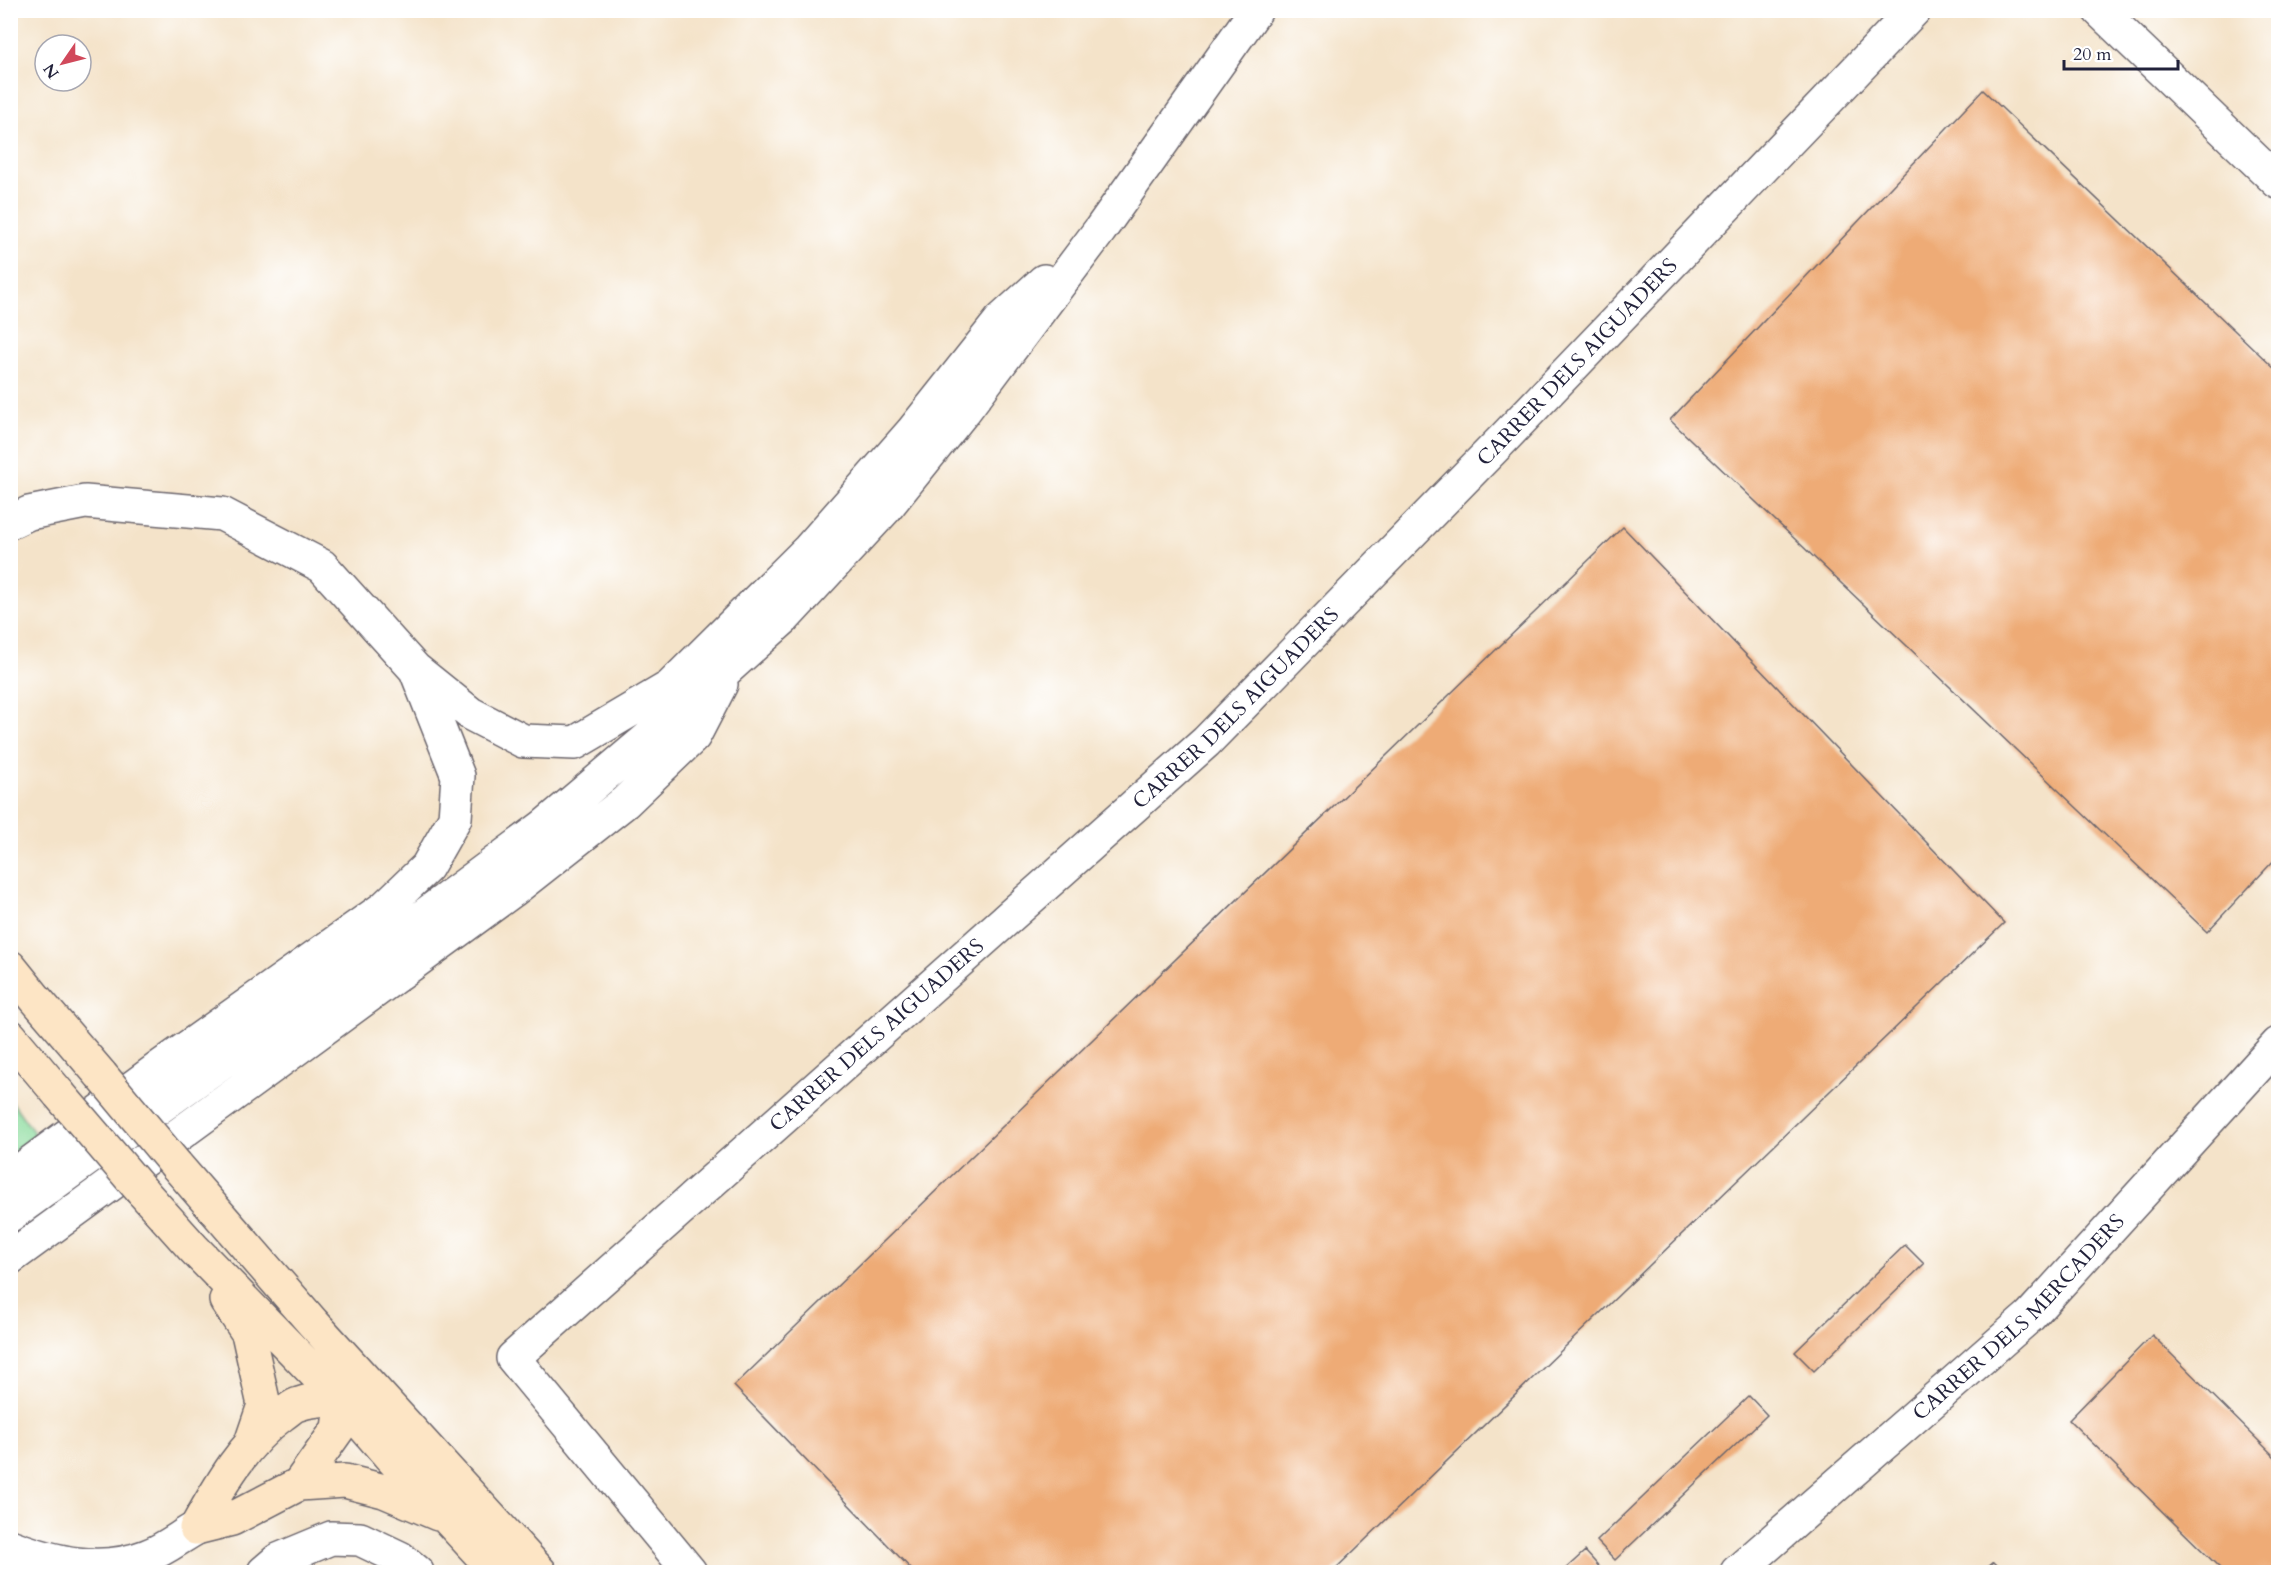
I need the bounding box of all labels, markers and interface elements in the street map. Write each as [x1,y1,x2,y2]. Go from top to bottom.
north arrow [33,33,93,93]
scale bar [2064,33,2178,71]
text: 20 m [2073,42,2112,67]
text: N [38,59,65,83]
street label: CARRER DELS AIGUADERS [1470,251,1684,472]
street label: CARRER DELS AIGUADERS [1126,600,1345,815]
street label: CARRER DELS AIGUADERS [763,932,990,1138]
street label: CARRER DELS MERCADERS [1906,1207,2131,1427]

